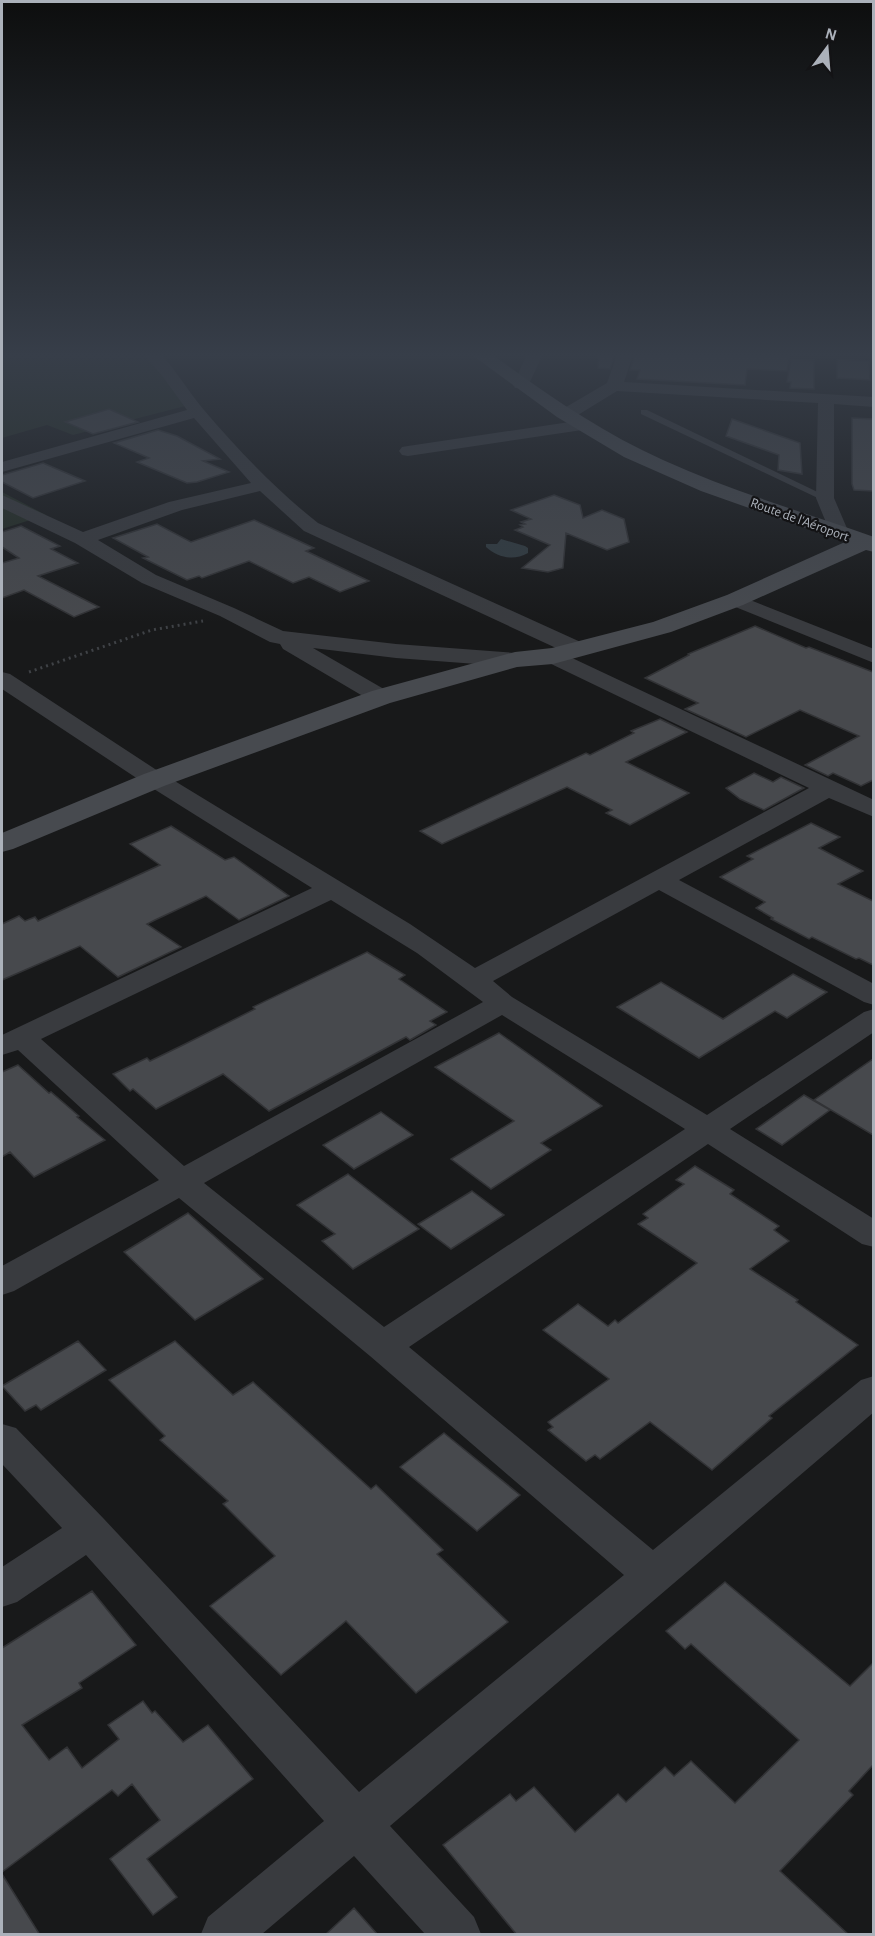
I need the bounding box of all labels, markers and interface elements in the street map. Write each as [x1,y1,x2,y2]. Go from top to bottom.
north arrow [797,18,857,78]
text: N [823,25,838,44]
street label: Route de l'Aéroport [748,496,851,544]

